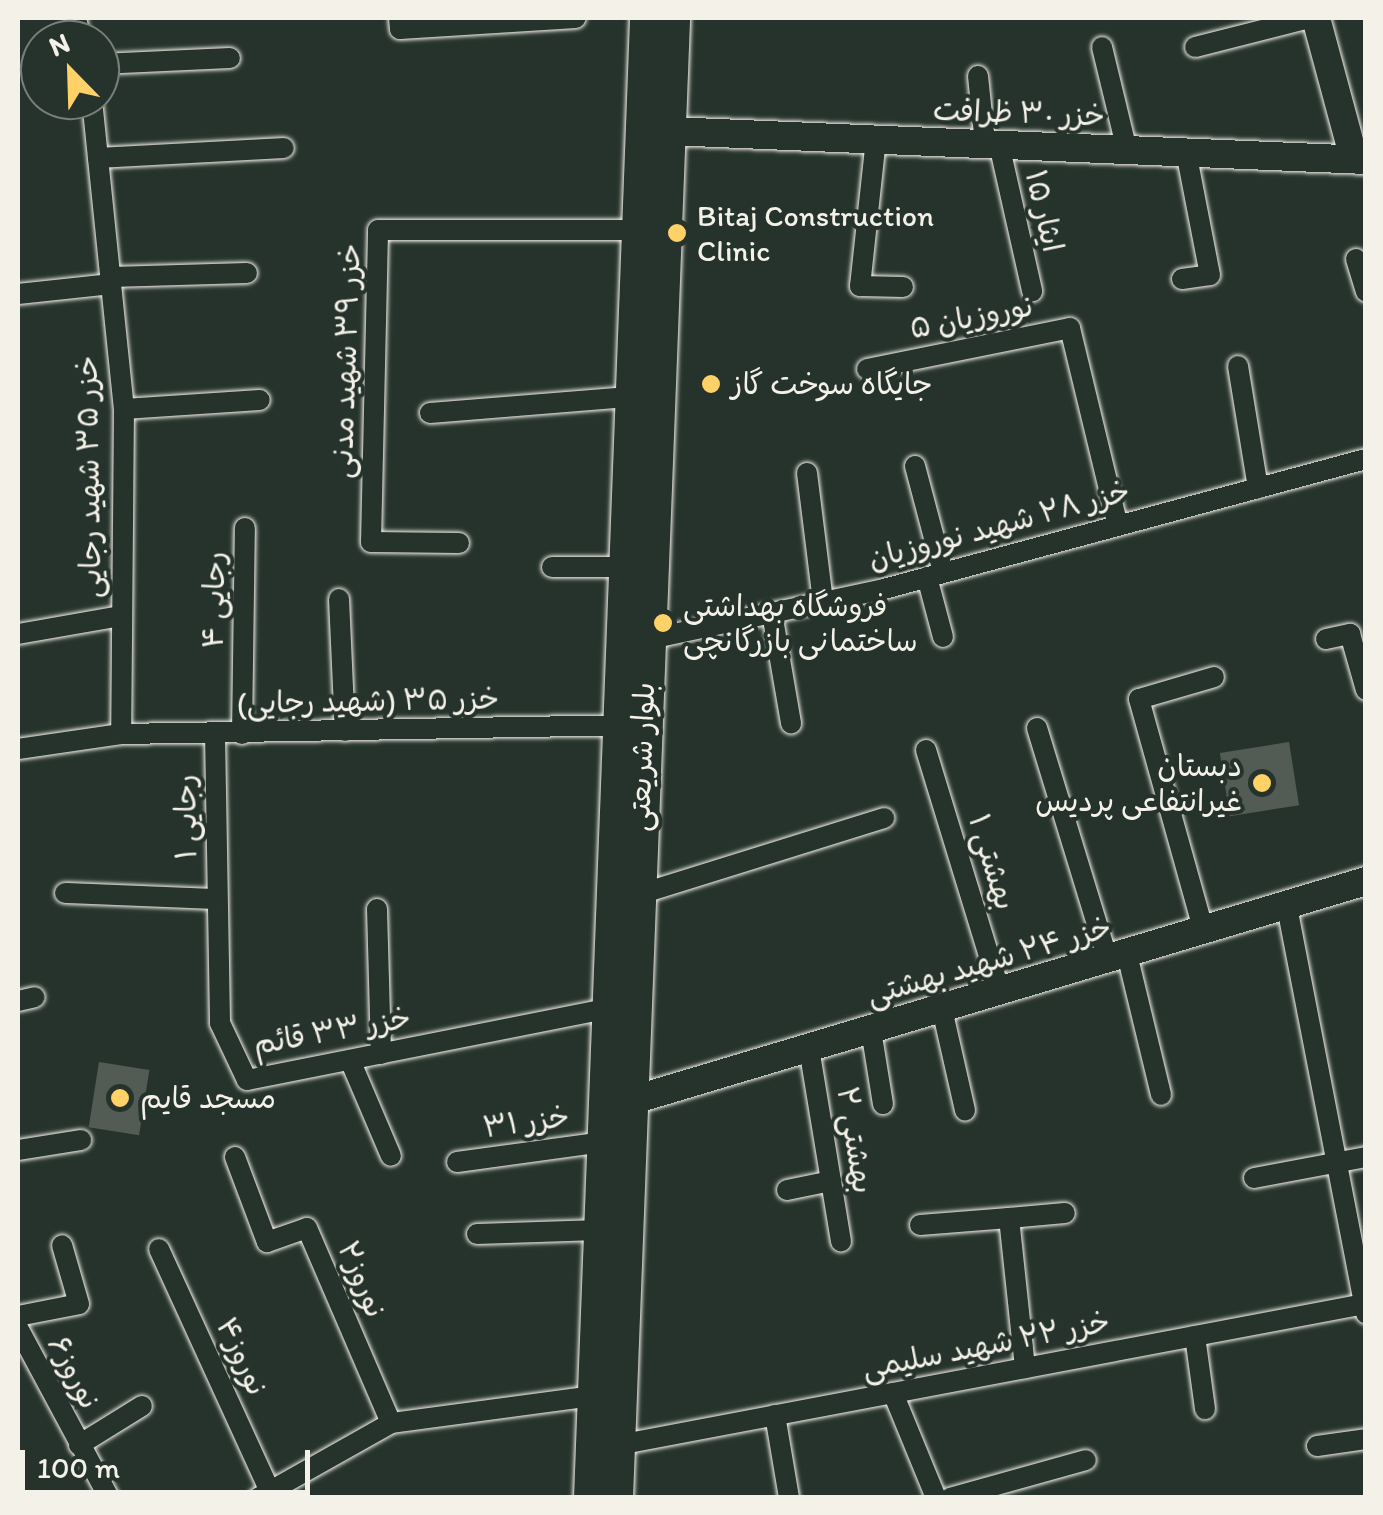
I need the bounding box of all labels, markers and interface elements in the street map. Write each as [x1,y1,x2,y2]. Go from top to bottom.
north arrow [20,20,120,120]
text: N [44,25,74,64]
street label: خزر ۳۰ ظرافت [932,92,1106,134]
street label: ایثار ۱۵ [1017,166,1071,256]
place label: Bitaj Construction Clinic [697,198,934,268]
marker: Bitaj Construction Clinic [666,222,688,244]
street label: خزر ۳۹ شهید مدنی [324,243,368,479]
street label: نوروزیان ۵ [907,287,1037,347]
street label: خزر ۳۵ شهید رجایی [69,355,109,599]
place label: جایگاه سوخت گاز [731,366,933,402]
marker: جایگاه سوخت گاز [700,373,722,395]
street label: خزر ۲۸ شهید نوروزیان [864,473,1134,577]
street label: رجایی ۴ [195,551,233,649]
place label: فروشگاه بهداشتی ساختمانی بازرگانچی [683,588,918,658]
marker: فروشگاه بهداشتی ساختمانی بازرگانچی [652,612,674,634]
street label: خزر ۳۵ (شهید رجایی) [237,681,499,721]
street label: بلوار شریعتی [621,682,663,832]
place label: دبستان غیرانتفاعی پردیس [1035,748,1242,818]
marker: دبستان غیرانتفاعی پردیس [1251,772,1273,794]
street label: رجایی ۱ [167,774,205,860]
street label: بهشتی ۱ [960,810,1024,914]
street label: خزر ۲۴ شهید بهشتی [863,909,1115,1013]
street label: خزر ۳۳ قائم [250,999,414,1063]
place label: مسجد قایم [140,1080,276,1116]
street label: بهشتی ۲ [829,1084,881,1196]
marker: مسجد قایم [109,1087,131,1109]
street label: خزر ۳۱ [481,1098,571,1146]
street label: نوروز۲ [330,1236,394,1324]
street label: خزر ۲۲ شهید سلیمی [859,1303,1113,1387]
street label: نوروز۴ [208,1312,276,1402]
street label: نوروز۶ [40,1330,108,1416]
scale bar [25,1430,315,1492]
text: 100 m [37,1449,120,1486]

